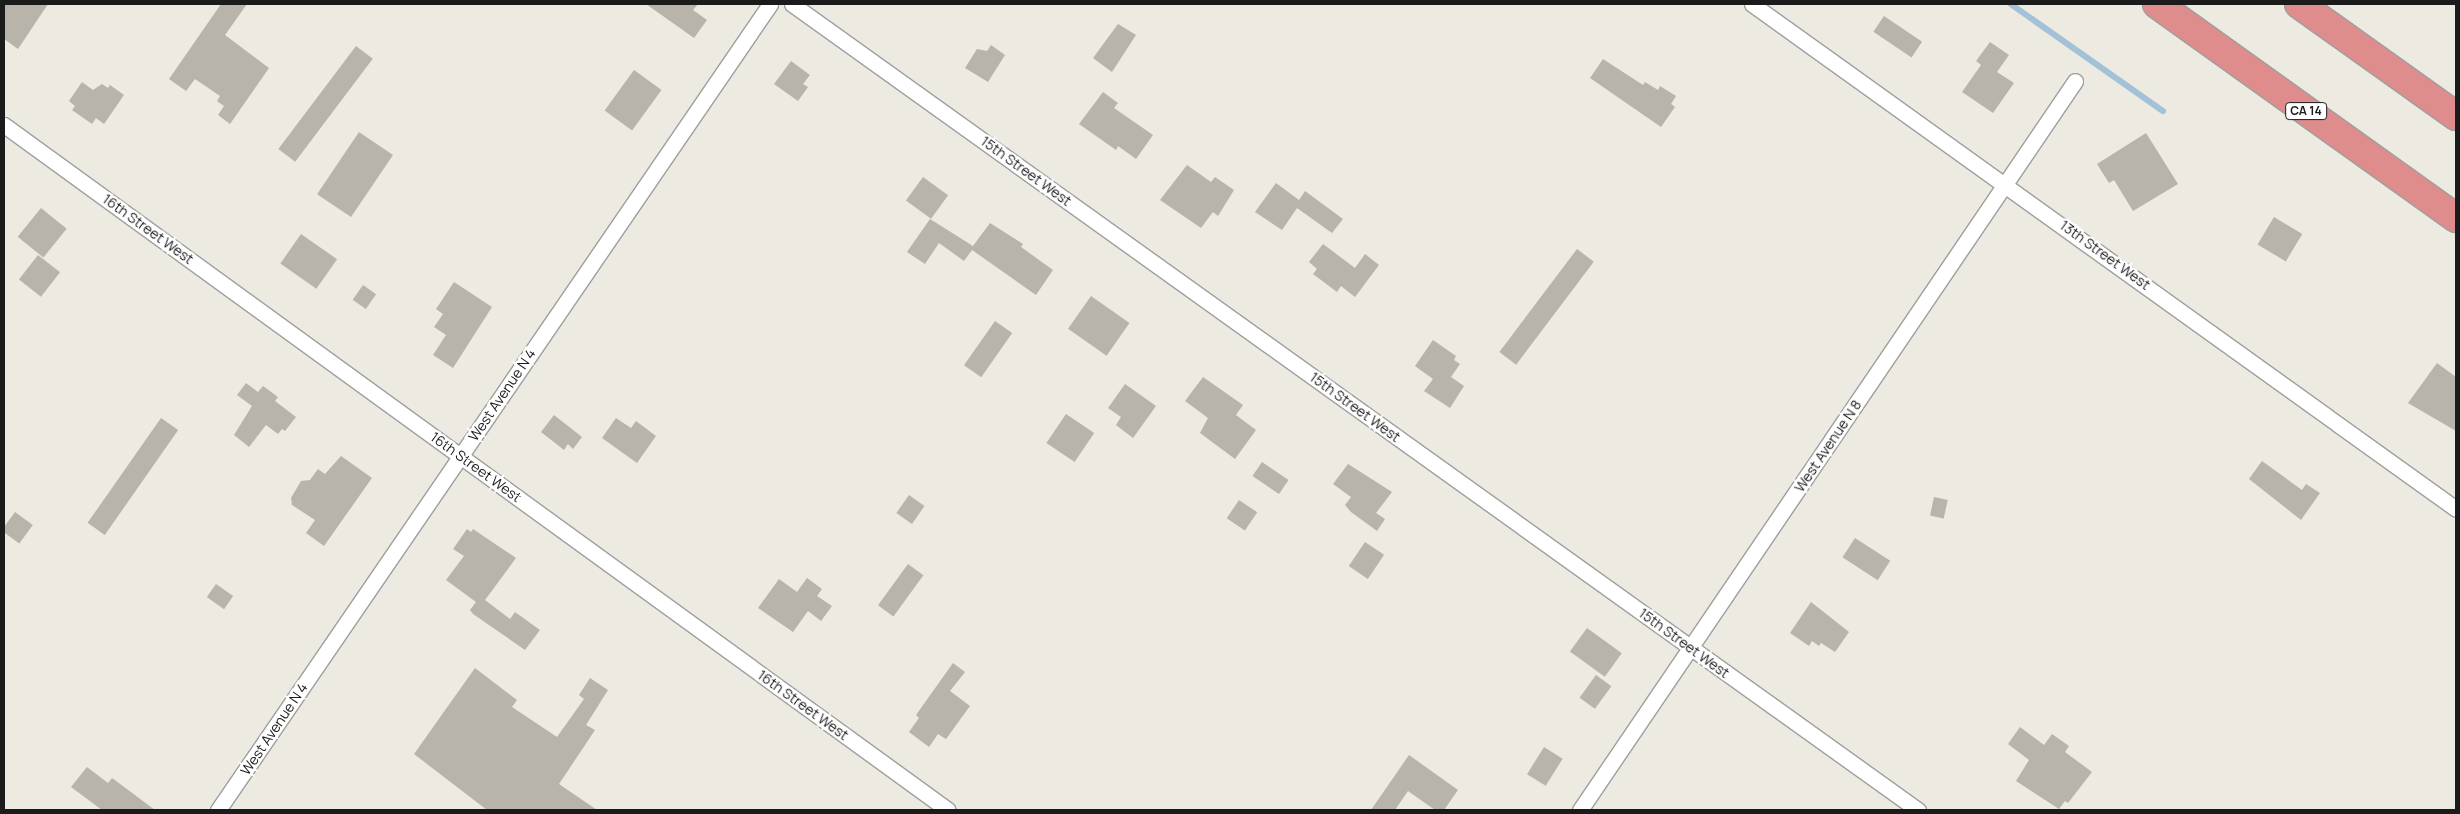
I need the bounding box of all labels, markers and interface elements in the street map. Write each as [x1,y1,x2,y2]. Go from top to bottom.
road number: CA 14 [2285,102,2327,120]
street label: 15th Street West [978,133,1074,209]
street label: 16th Street West [99,190,197,268]
street label: 13th Street West [2057,217,2153,293]
street label: West Avenue N 4 [465,346,539,444]
street label: 15th Street West [1307,369,1403,445]
street label: West Avenue N 8 [1791,397,1865,495]
street label: 16th Street West [427,428,525,506]
street label: 15th Street West [1636,605,1732,681]
street label: 16th Street West [754,666,852,744]
street label: West Avenue N 4 [237,680,311,778]

